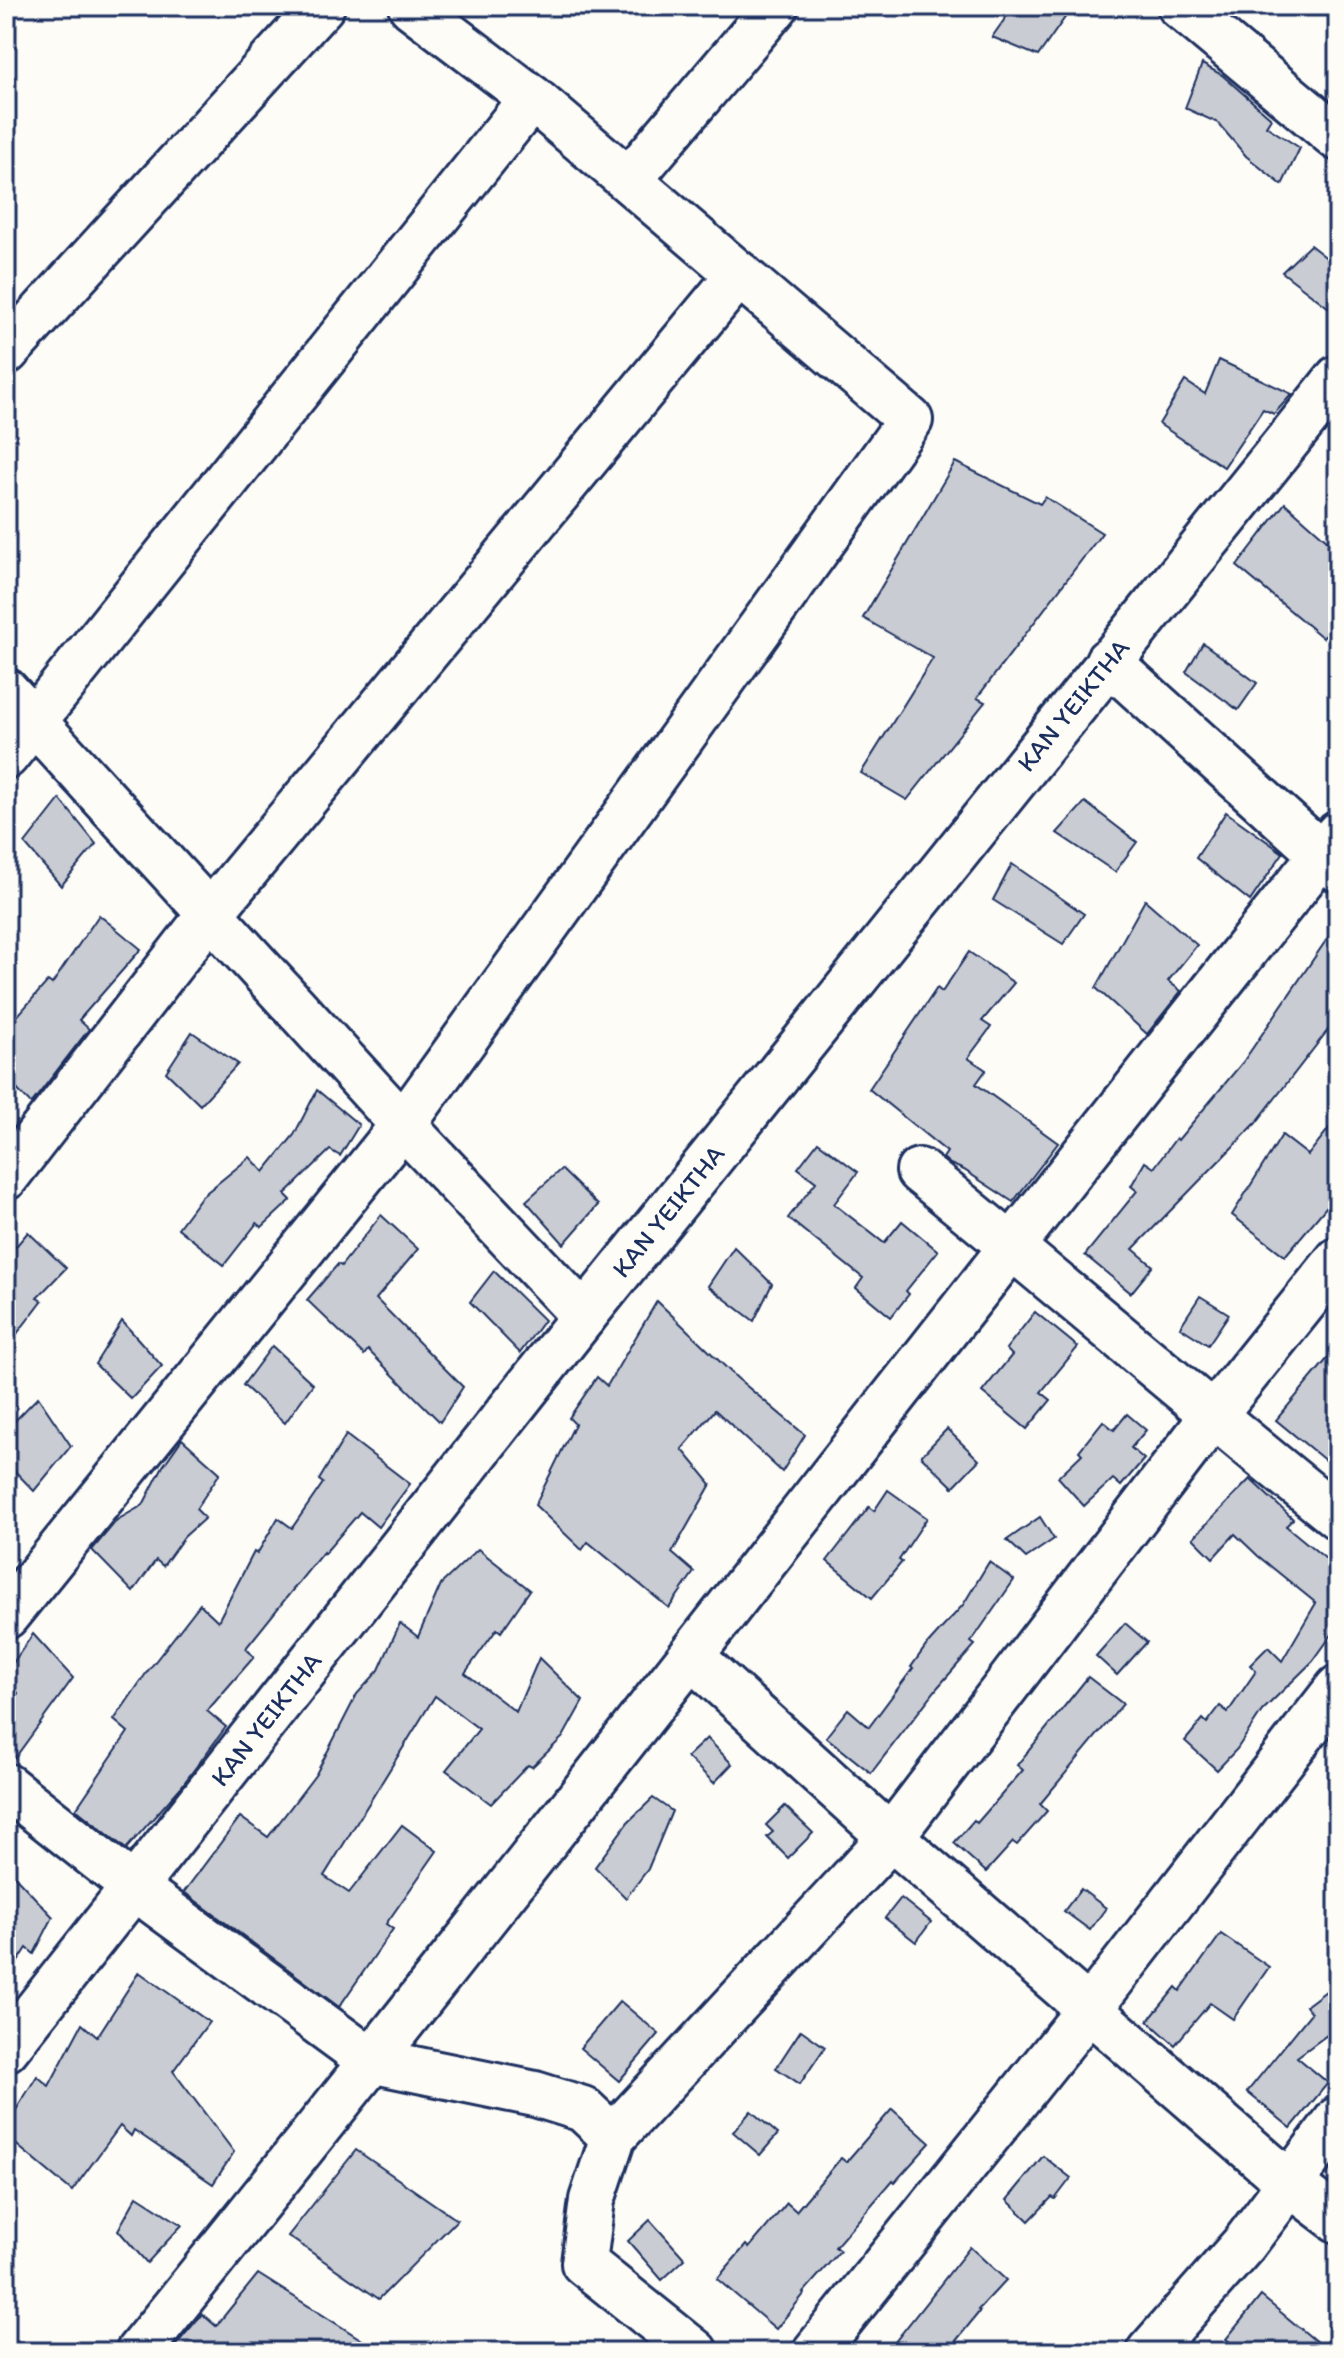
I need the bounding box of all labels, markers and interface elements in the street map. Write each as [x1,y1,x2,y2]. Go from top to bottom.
street label: KAN YEIKTHA [1010,632,1136,778]
street label: KAN YEIKTHA [605,1138,731,1284]
street label: KAN YEIKTHA [204,1645,329,1793]

